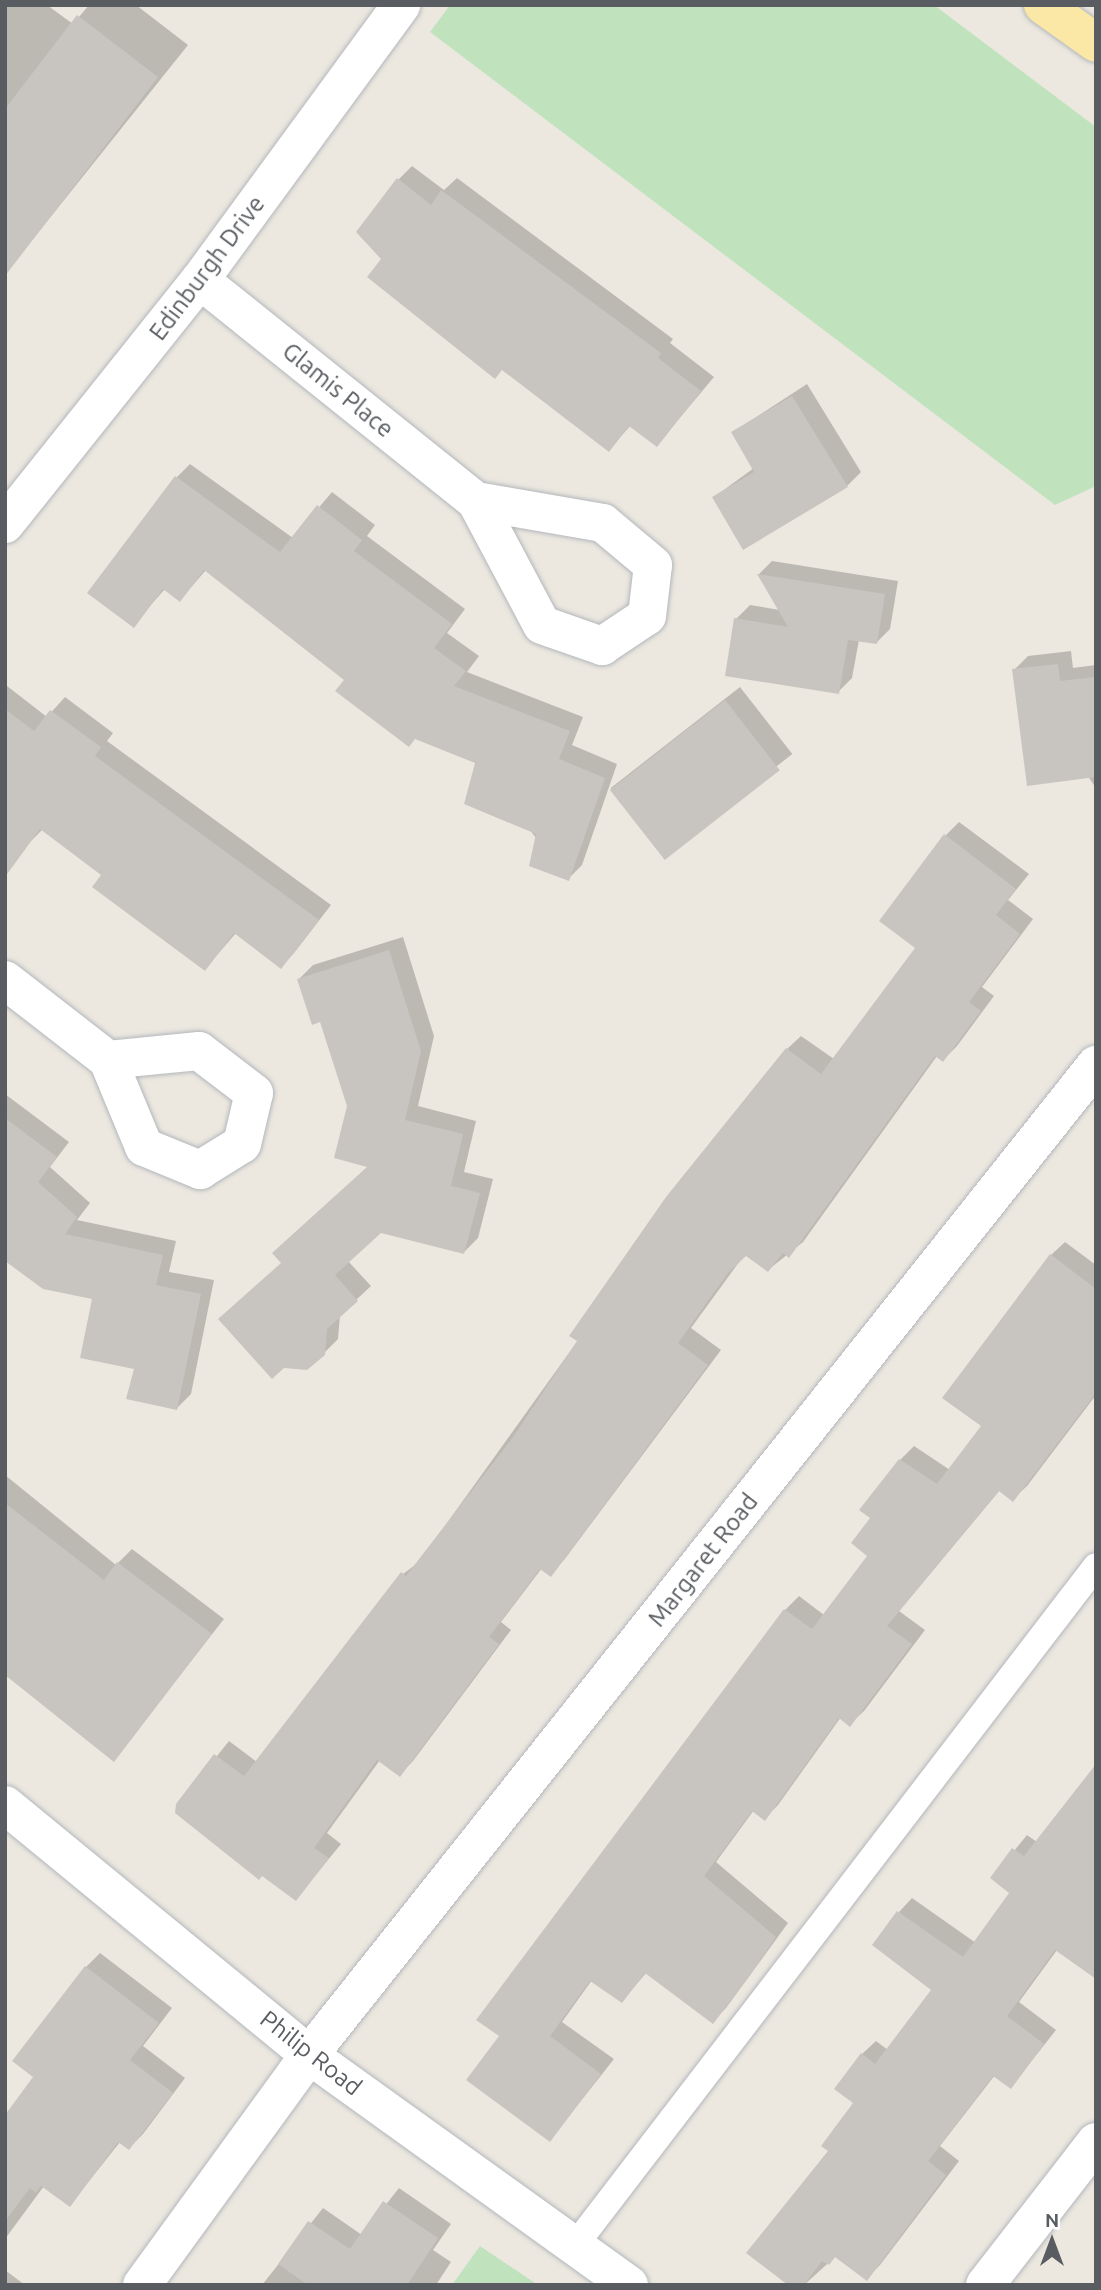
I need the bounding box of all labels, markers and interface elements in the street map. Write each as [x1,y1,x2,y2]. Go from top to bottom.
street label: Edinburgh Drive [143,190,271,346]
street label: Glamis Place [277,337,399,443]
street label: Margaret Road [642,1488,764,1632]
street label: Philip Road [255,2004,367,2102]
north arrow [1017,2206,1087,2276]
text: N [1045,2209,1059,2231]

